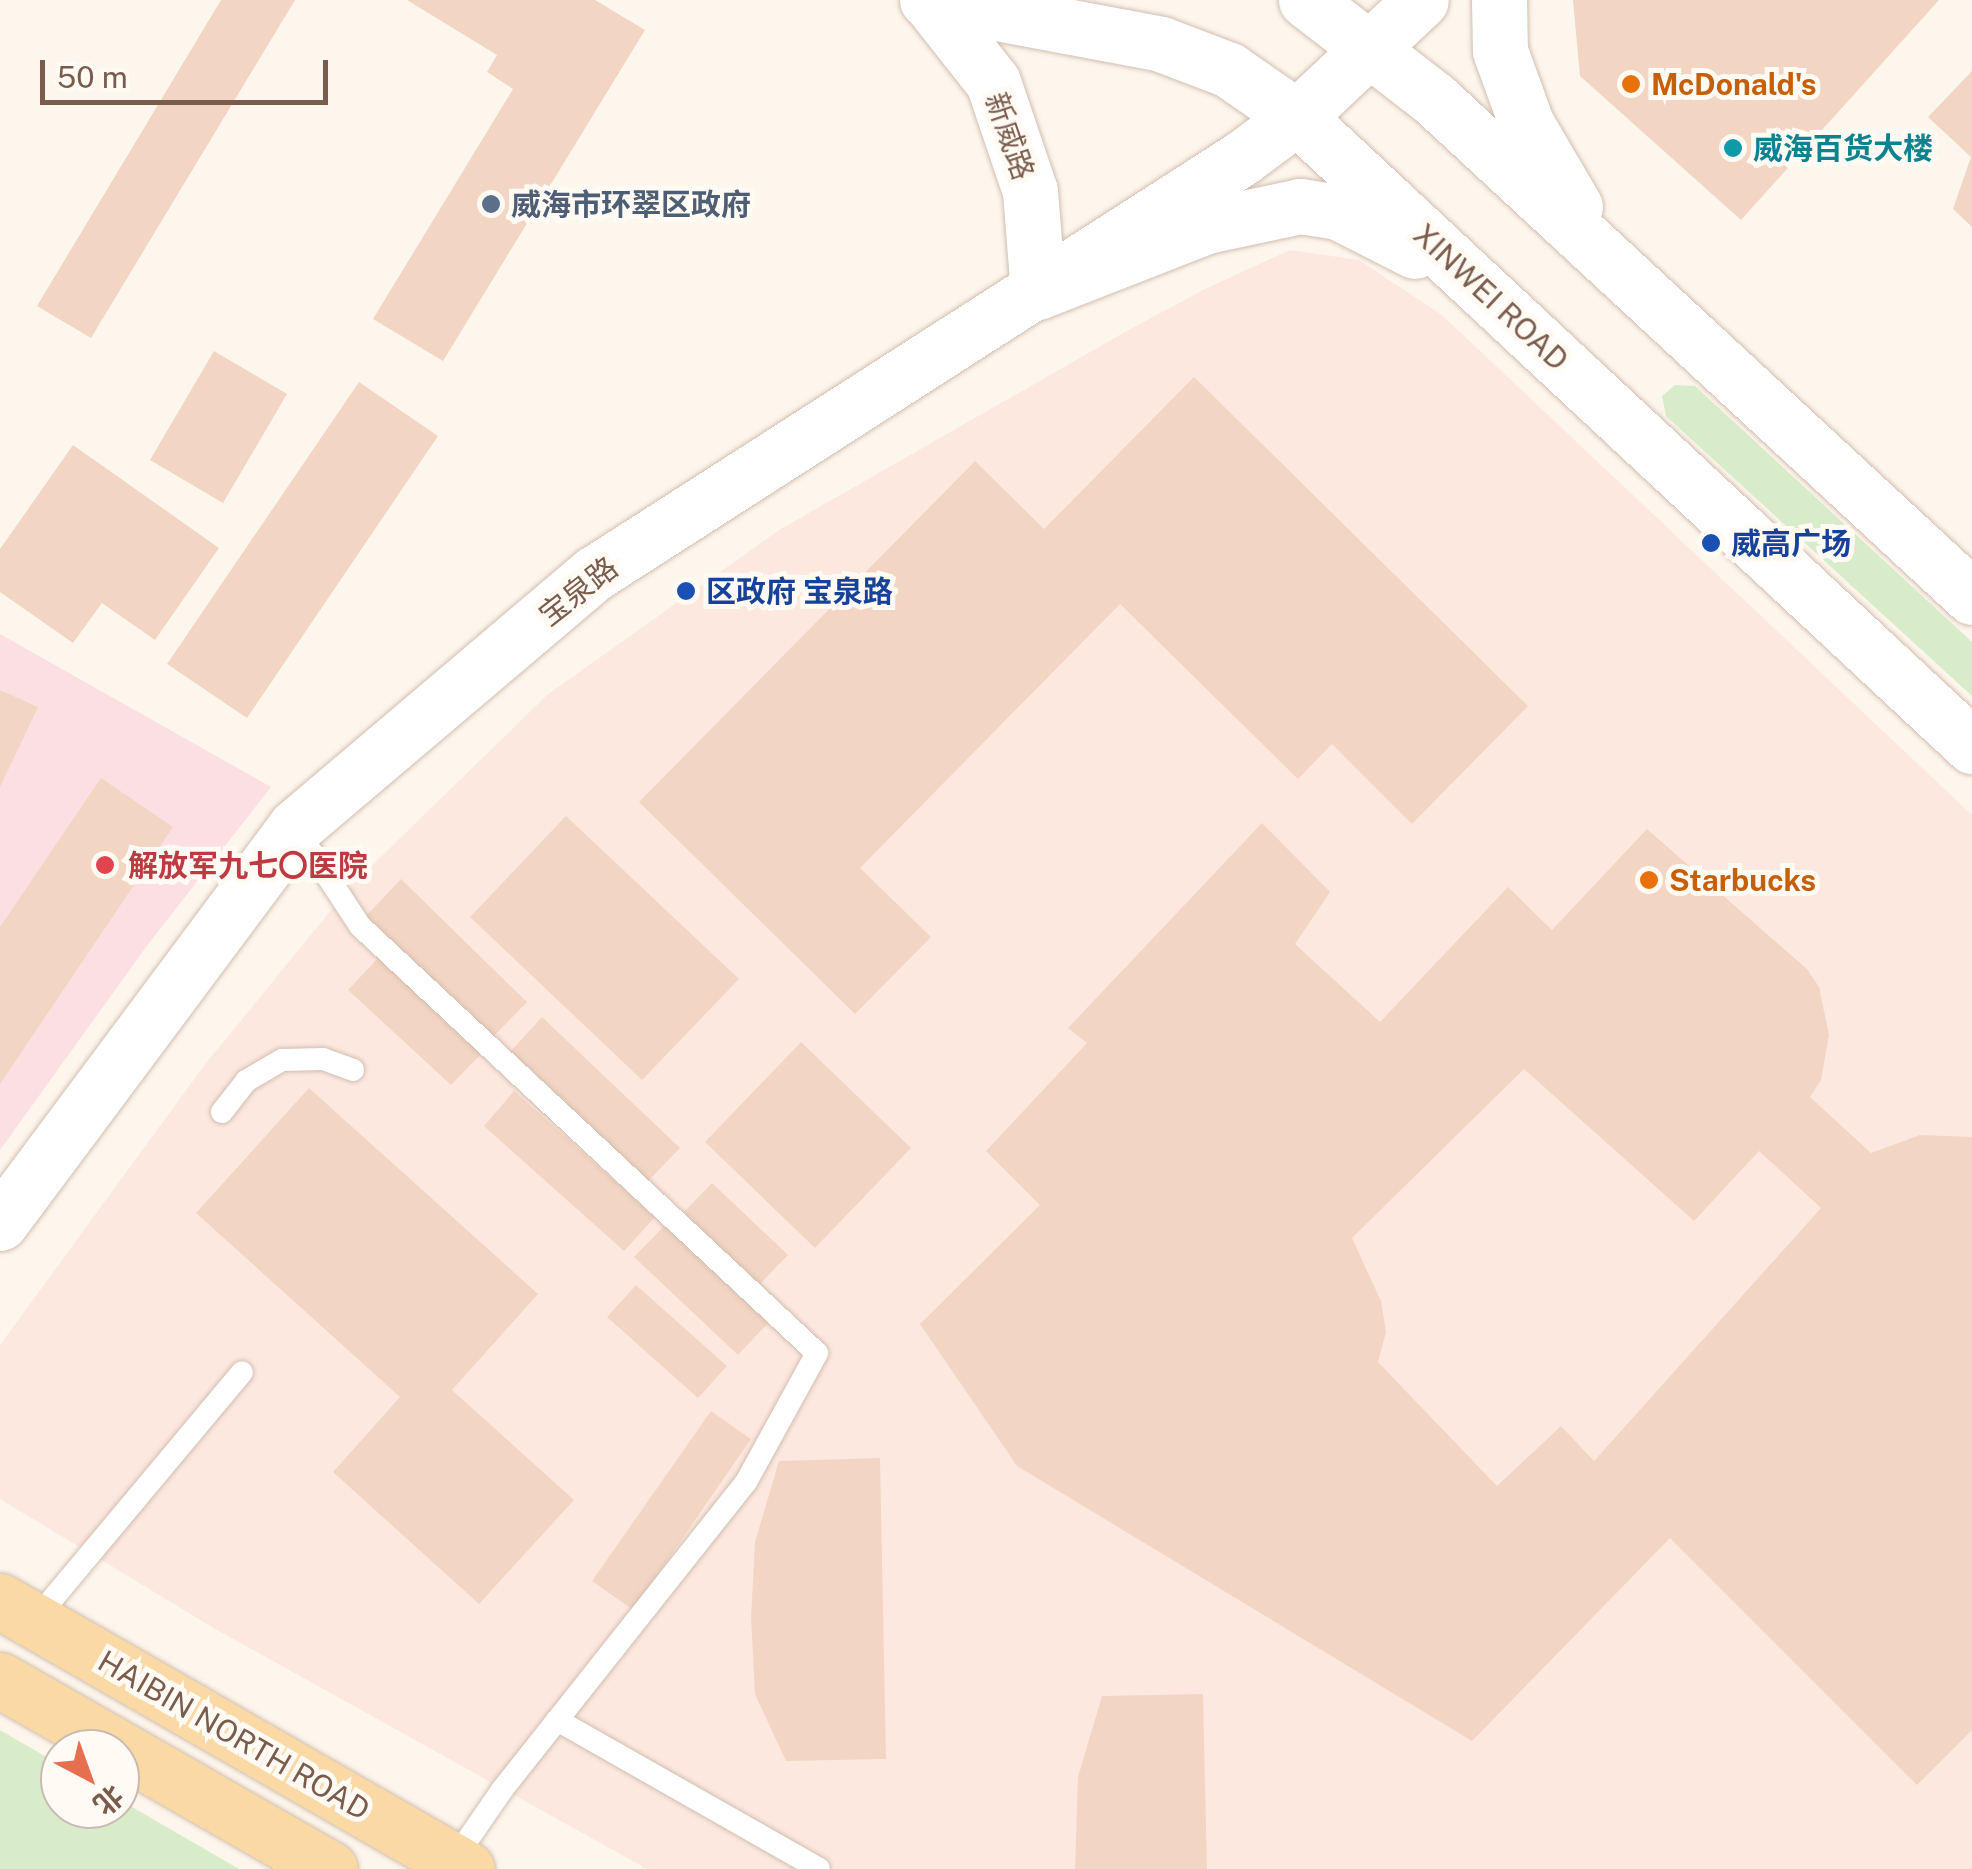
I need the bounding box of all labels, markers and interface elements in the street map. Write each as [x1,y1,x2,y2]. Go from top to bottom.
scale bar [45,40,332,102]
text: 50 m [57,59,128,95]
place label: McDonald's [1651,66,1816,102]
marker: McDonald's [1620,73,1642,95]
street label: 新威路 [978,88,1042,184]
place label: 威海百货大楼 [1753,130,1933,166]
marker: 威海百货大楼 [1722,137,1744,159]
place label: 威海市环翠区政府 [511,186,751,222]
marker: 威海市环翠区政府 [480,193,502,215]
street label: XINWEI ROAD [1406,216,1576,378]
place label: 威高广场 [1731,525,1851,561]
marker: 威高广场 [1700,532,1722,554]
street label: 宝泉路 [531,549,625,633]
place label: 区政府 宝泉路 [706,573,893,609]
marker: 区政府 宝泉路 [675,580,697,602]
place label: 解放军九七〇医院 [128,847,368,883]
marker: 解放军九七〇医院 [92,852,118,878]
place label: Starbucks [1669,862,1816,898]
marker: Starbucks [1638,869,1660,891]
street label: HAIBIN NORTH ROAD [92,1643,376,1827]
north arrow [40,1729,140,1829]
text: 北 [87,1779,130,1822]

